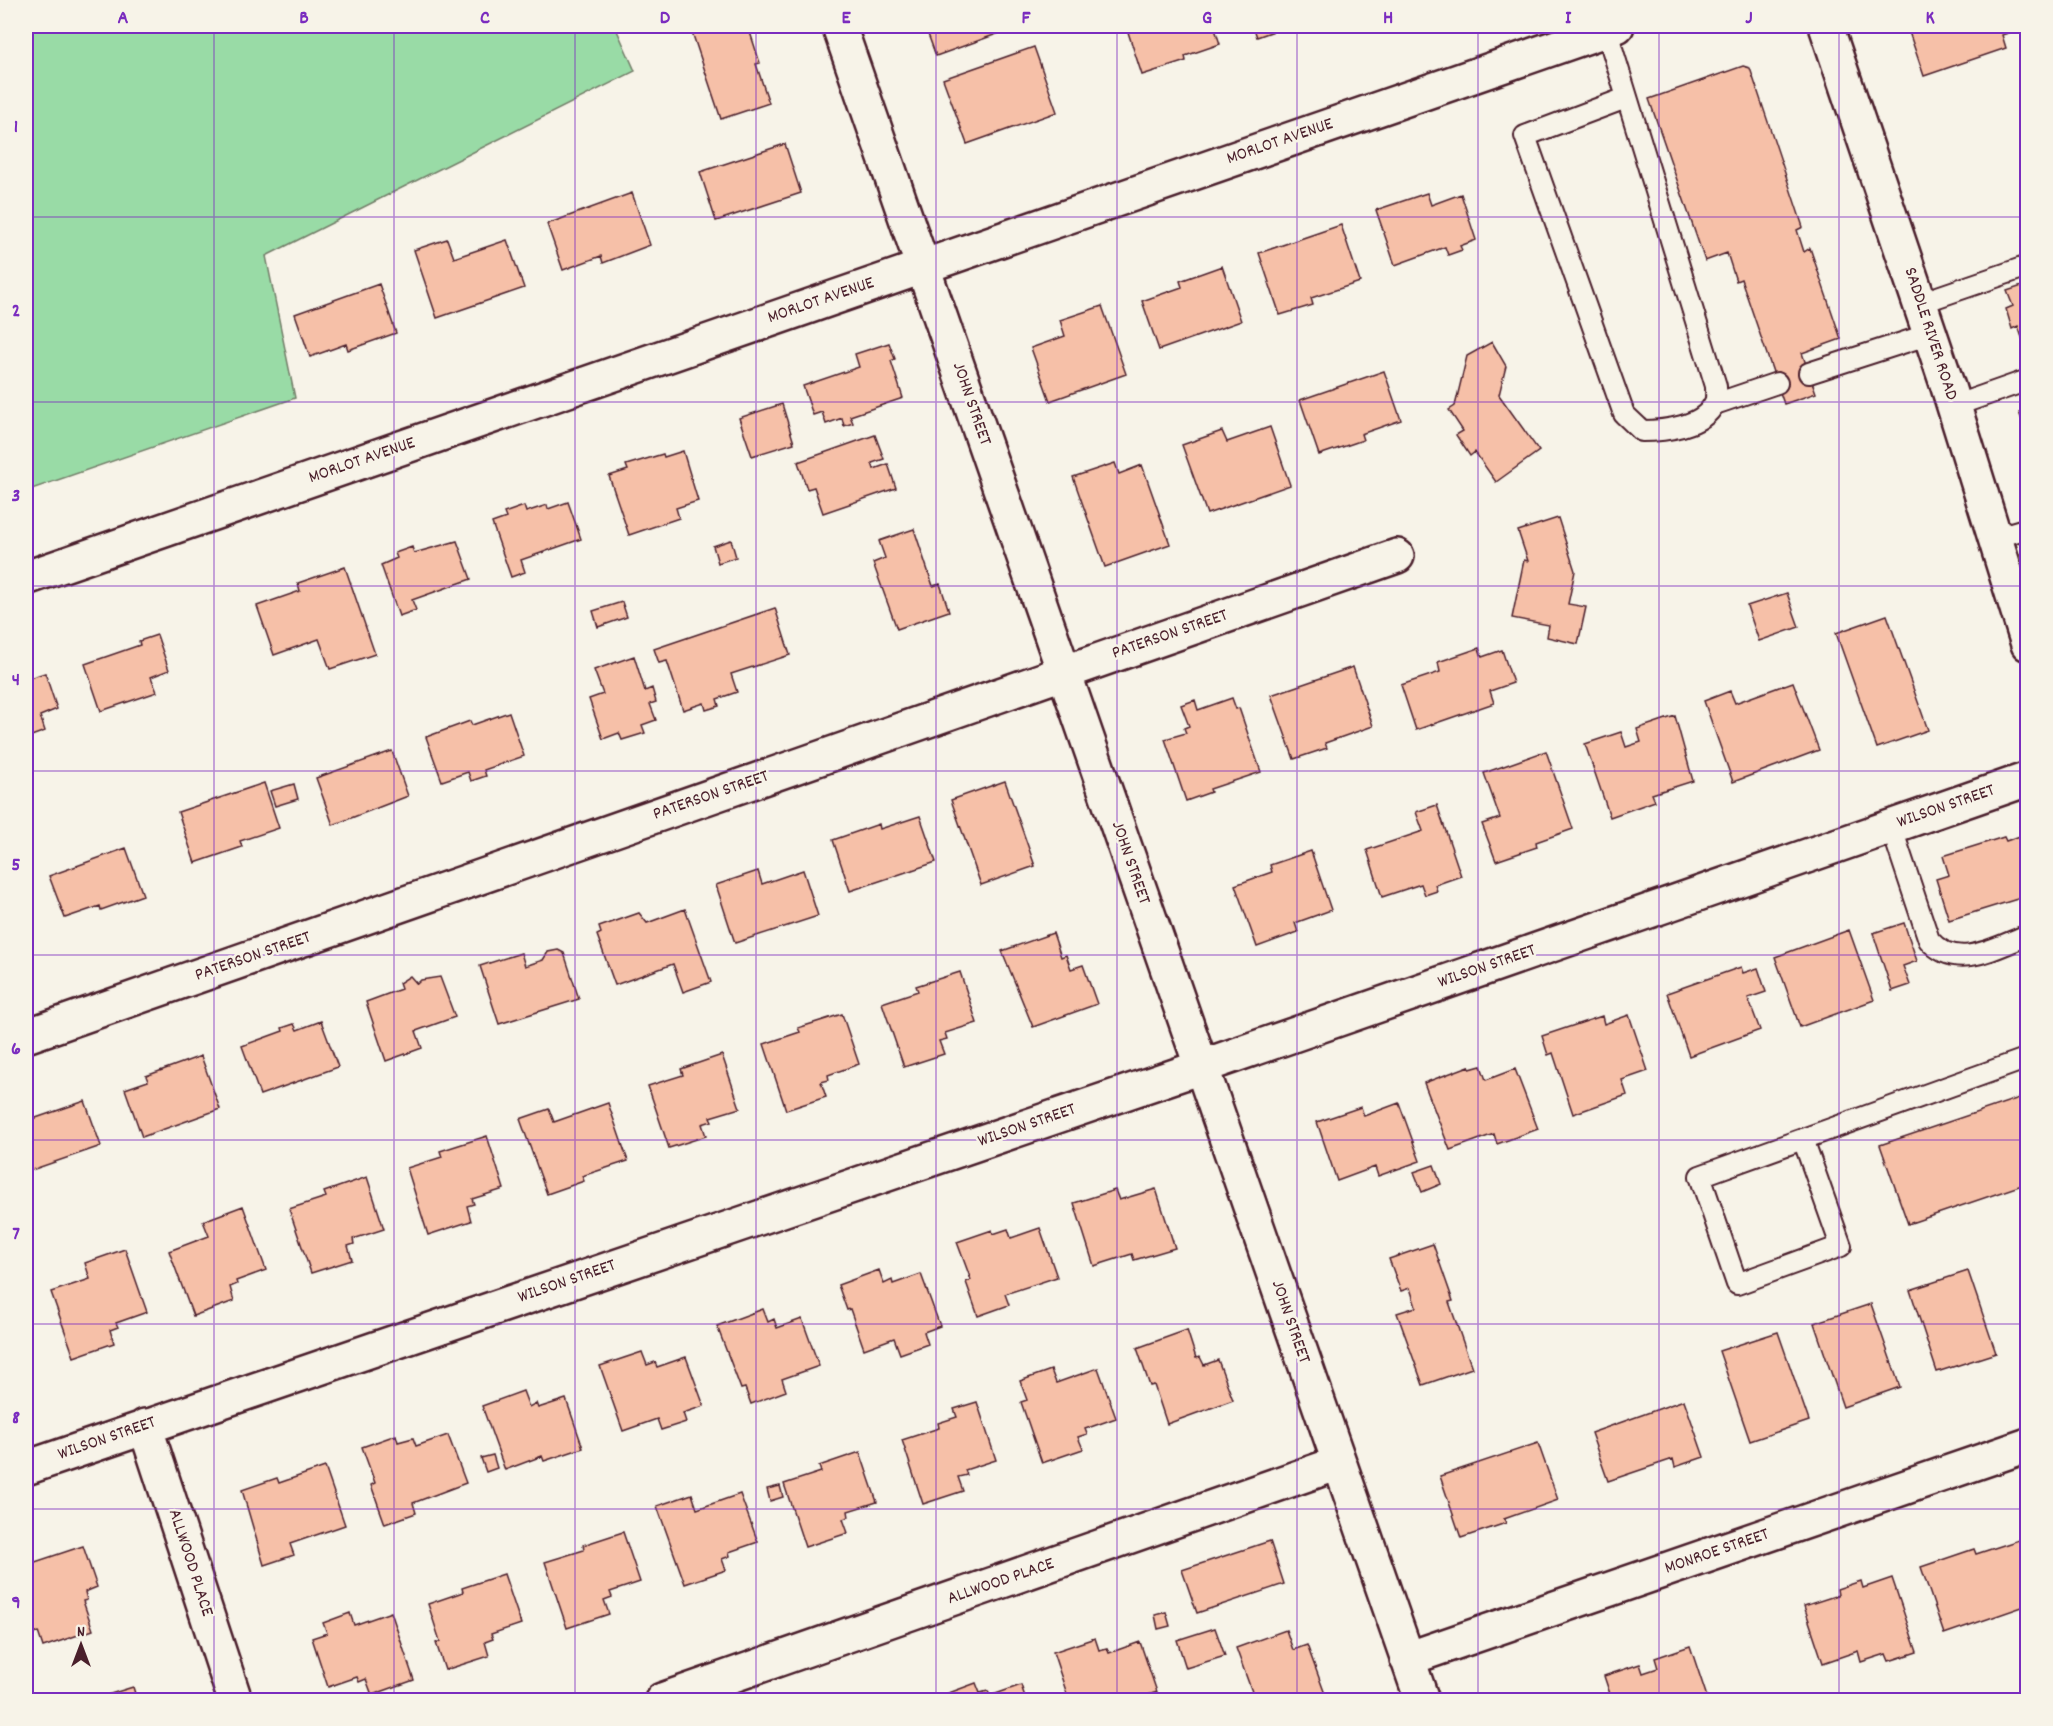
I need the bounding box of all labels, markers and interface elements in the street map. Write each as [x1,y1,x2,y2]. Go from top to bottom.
text: A [118,5,129,33]
text: B [299,5,309,33]
text: C [480,5,490,33]
text: D [660,5,671,33]
text: E [841,5,851,33]
text: F [1022,5,1032,33]
text: G [1202,5,1212,33]
text: H [1383,5,1393,33]
text: I [1565,5,1572,33]
text: J [1745,5,1753,33]
text: K [1925,5,1935,33]
street label: MORLOT AVENUE [1223,112,1337,172]
text: 1 [14,114,18,142]
street label: SADDLE RIVER ROAD [1897,264,1963,404]
street label: MORLOT AVENUE [764,271,878,331]
text: 2 [12,298,20,326]
street label: JOHN STREET [945,359,997,449]
street label: MORLOT AVENUE [305,431,419,491]
text: 3 [12,483,20,511]
street label: PATERSON STREET [1109,604,1231,666]
text: 4 [12,667,20,695]
street label: PATERSON STREET [650,765,772,827]
street label: WILSON STREET [1894,779,1998,835]
street label: JOHN STREET [1104,818,1156,908]
text: 5 [11,852,21,880]
street label: PATERSON STREET [192,926,314,988]
street label: WILSON STREET [1435,939,1539,995]
text: 6 [11,1036,21,1064]
street label: WILSON STREET [975,1098,1079,1154]
text: 7 [12,1221,20,1249]
street label: WILSON STREET [515,1254,619,1310]
street label: JOHN STREET [1264,1277,1316,1367]
text: 8 [12,1405,20,1433]
street label: WILSON STREET [55,1411,159,1467]
street label: ALLWOOD PLACE [161,1506,219,1620]
street label: MONROE STREET [1662,1522,1772,1582]
street label: ALLWOOD PLACE [944,1552,1058,1612]
text: 9 [11,1590,21,1618]
north arrow [51,1615,111,1675]
text: N [77,1621,85,1644]

